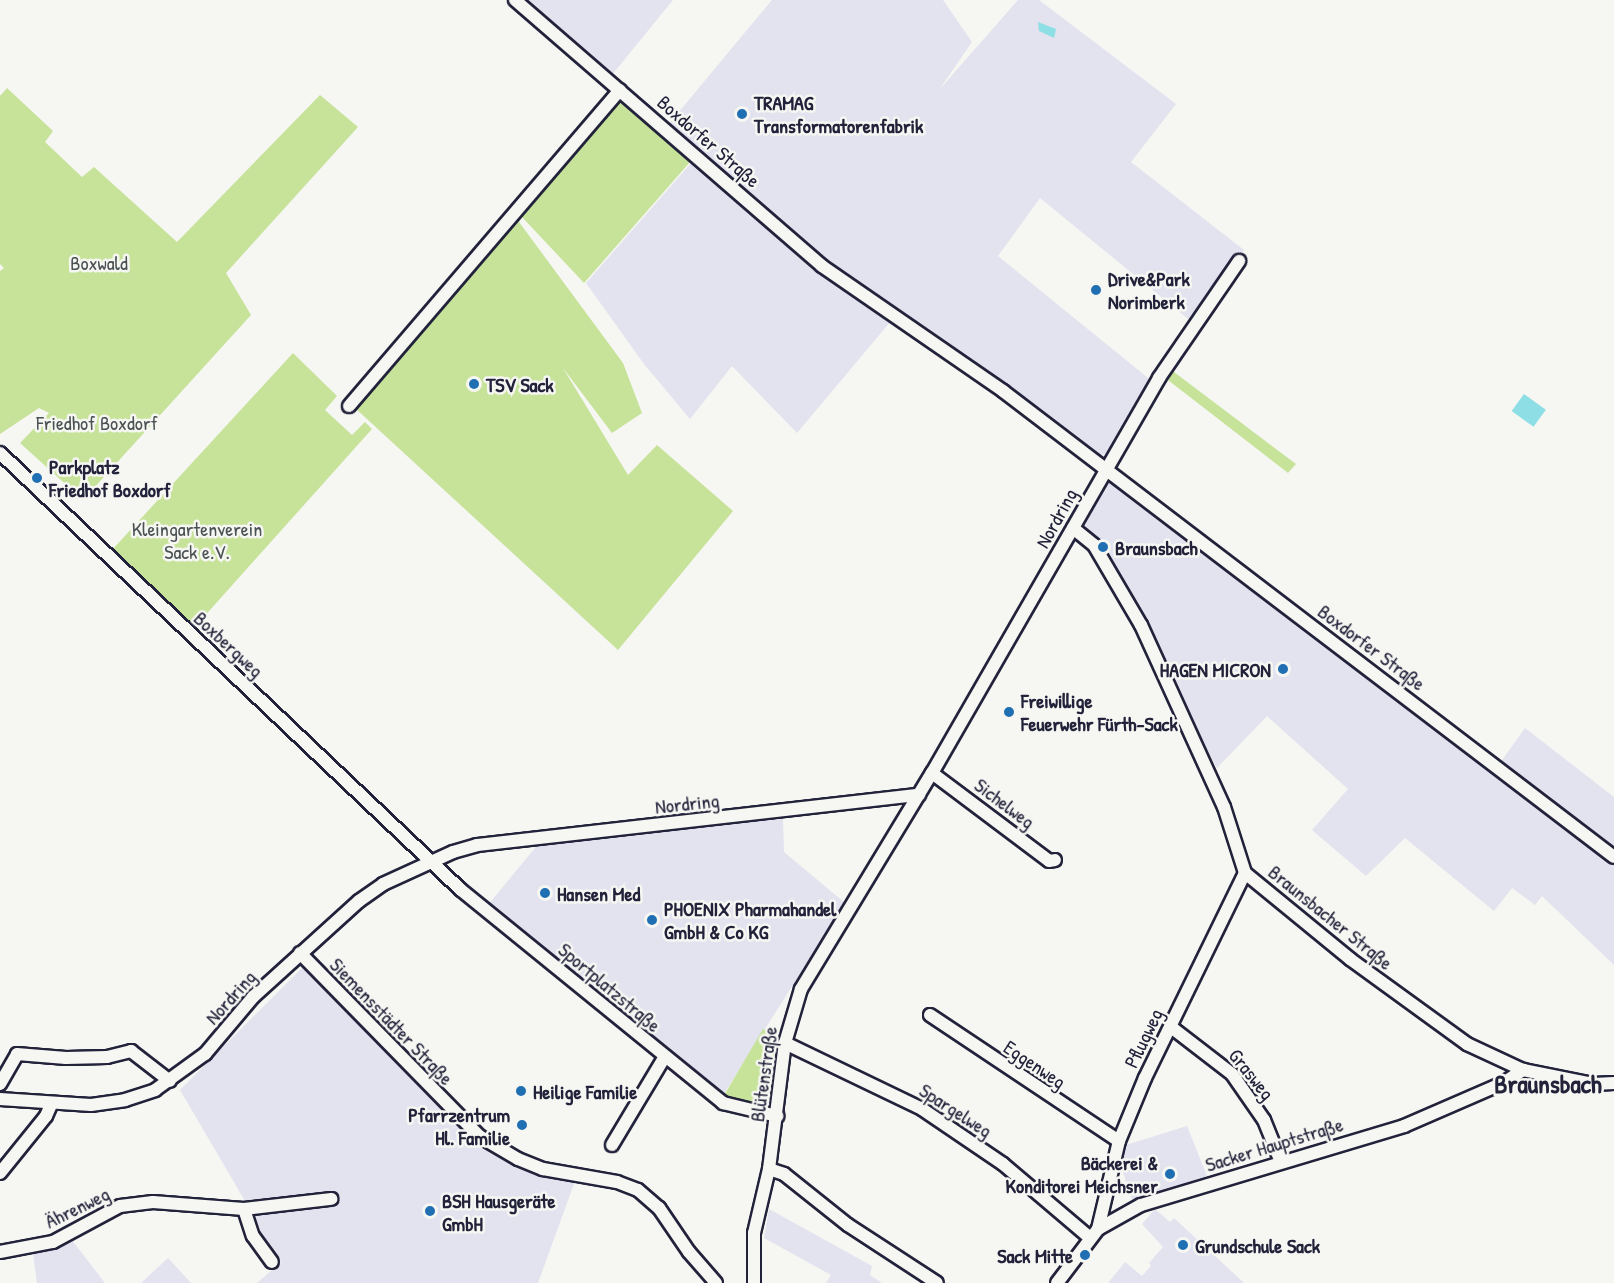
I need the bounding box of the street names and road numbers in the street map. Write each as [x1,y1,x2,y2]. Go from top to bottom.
street label: Boxdorfer Straße [653,90,765,192]
street label: Nordring [1030,484,1082,552]
street label: Boxdorfer Straße [1314,599,1430,695]
street label: Boxbergweg [189,606,269,682]
street label: Sichelweg [970,773,1040,833]
street label: Nordring [654,788,720,818]
street label: Braunsbacher Straße [1264,860,1398,974]
street label: Sportplatzstraße [554,937,666,1037]
street label: Siemensstädter Straße [325,952,459,1090]
street label: Nordring [200,965,260,1029]
street label: Pflugweg [1118,1004,1168,1072]
street label: Blütenstraße [744,1025,782,1123]
street label: Eggenweg [999,1035,1071,1093]
street label: Grasweg [1224,1044,1280,1104]
street label: Spargelweg [915,1078,997,1142]
street label: Sacker Hauptstraße [1202,1112,1346,1176]
street label: Ährenweg [41,1181,113,1233]

